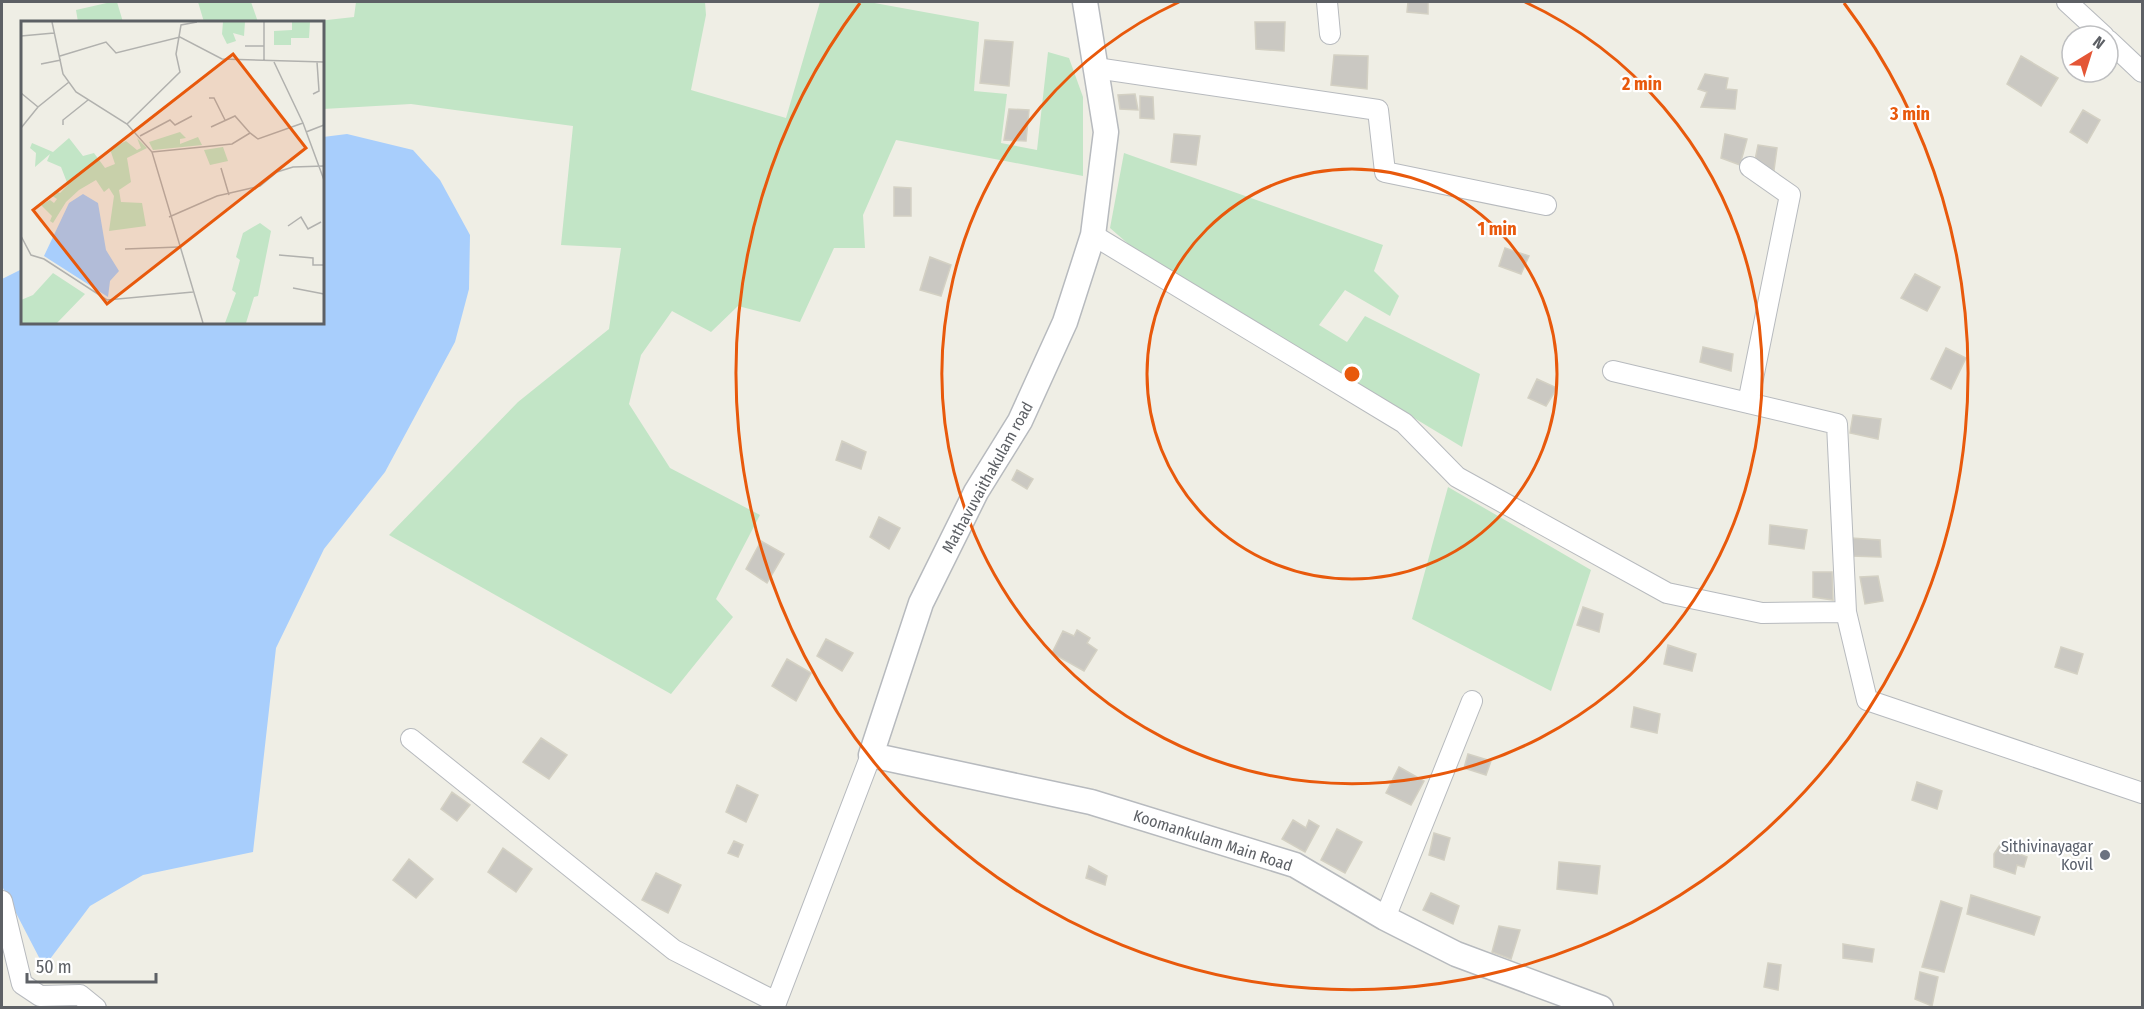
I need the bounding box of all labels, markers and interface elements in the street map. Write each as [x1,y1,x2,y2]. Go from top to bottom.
inset map [21,21,324,324]
north arrow [2060,24,2120,84]
text: N [2089,32,2109,53]
text: 2 min [1621,73,1662,95]
text: 3 min [1889,103,1930,125]
text: 1 min [1477,218,1517,240]
centre of rings [1342,364,1362,384]
street label: Mathavuvaithakulam road [938,398,1037,556]
street label: Koomankulam Main Road [1131,806,1295,875]
place label: Sithivinayagar Kovil [2001,837,2093,874]
marker: Sithivinayagar Kovil [2098,848,2112,862]
scale bar [27,946,156,984]
text: 50 m [36,956,72,978]

